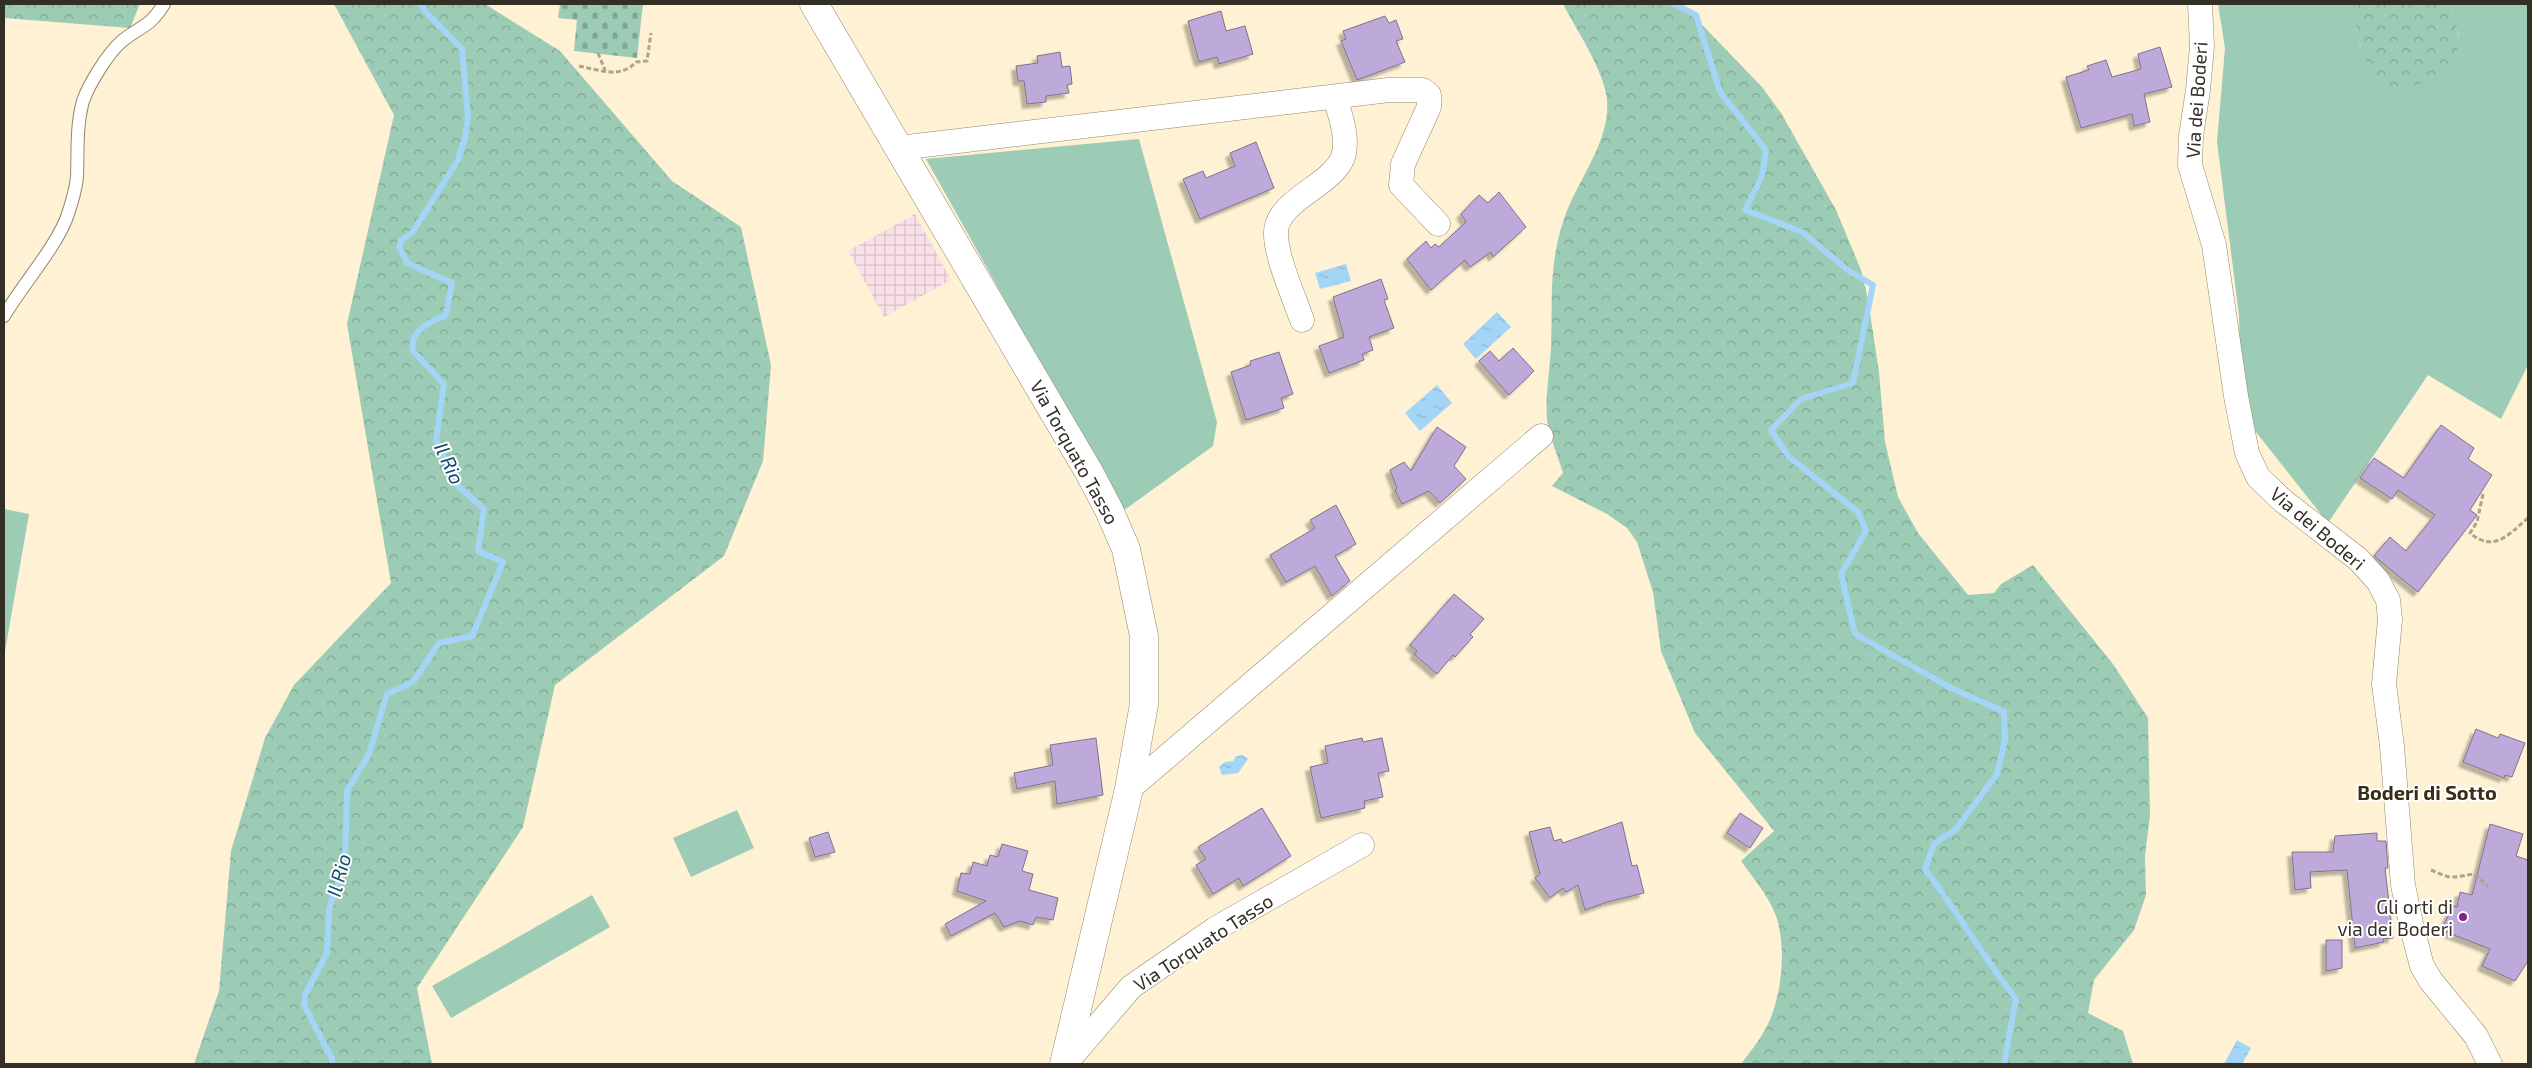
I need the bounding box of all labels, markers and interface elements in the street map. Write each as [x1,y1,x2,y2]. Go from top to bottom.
street label: Via dei Boderi [2180,41,2212,159]
street label: Via Torquato Tasso [1026,376,1124,528]
water label: Il Rio [430,438,470,488]
street label: Via dei Boderi [2266,482,2370,574]
district label: Boderi di Sotto [2357,780,2497,804]
water label: Il Rio [321,851,355,899]
street label: Via Torquato Tasso [1129,888,1277,996]
place label: Gli orti di via dei Boderi [2338,895,2453,940]
marker: Gli orti di via dei Boderi [2457,911,2469,923]

